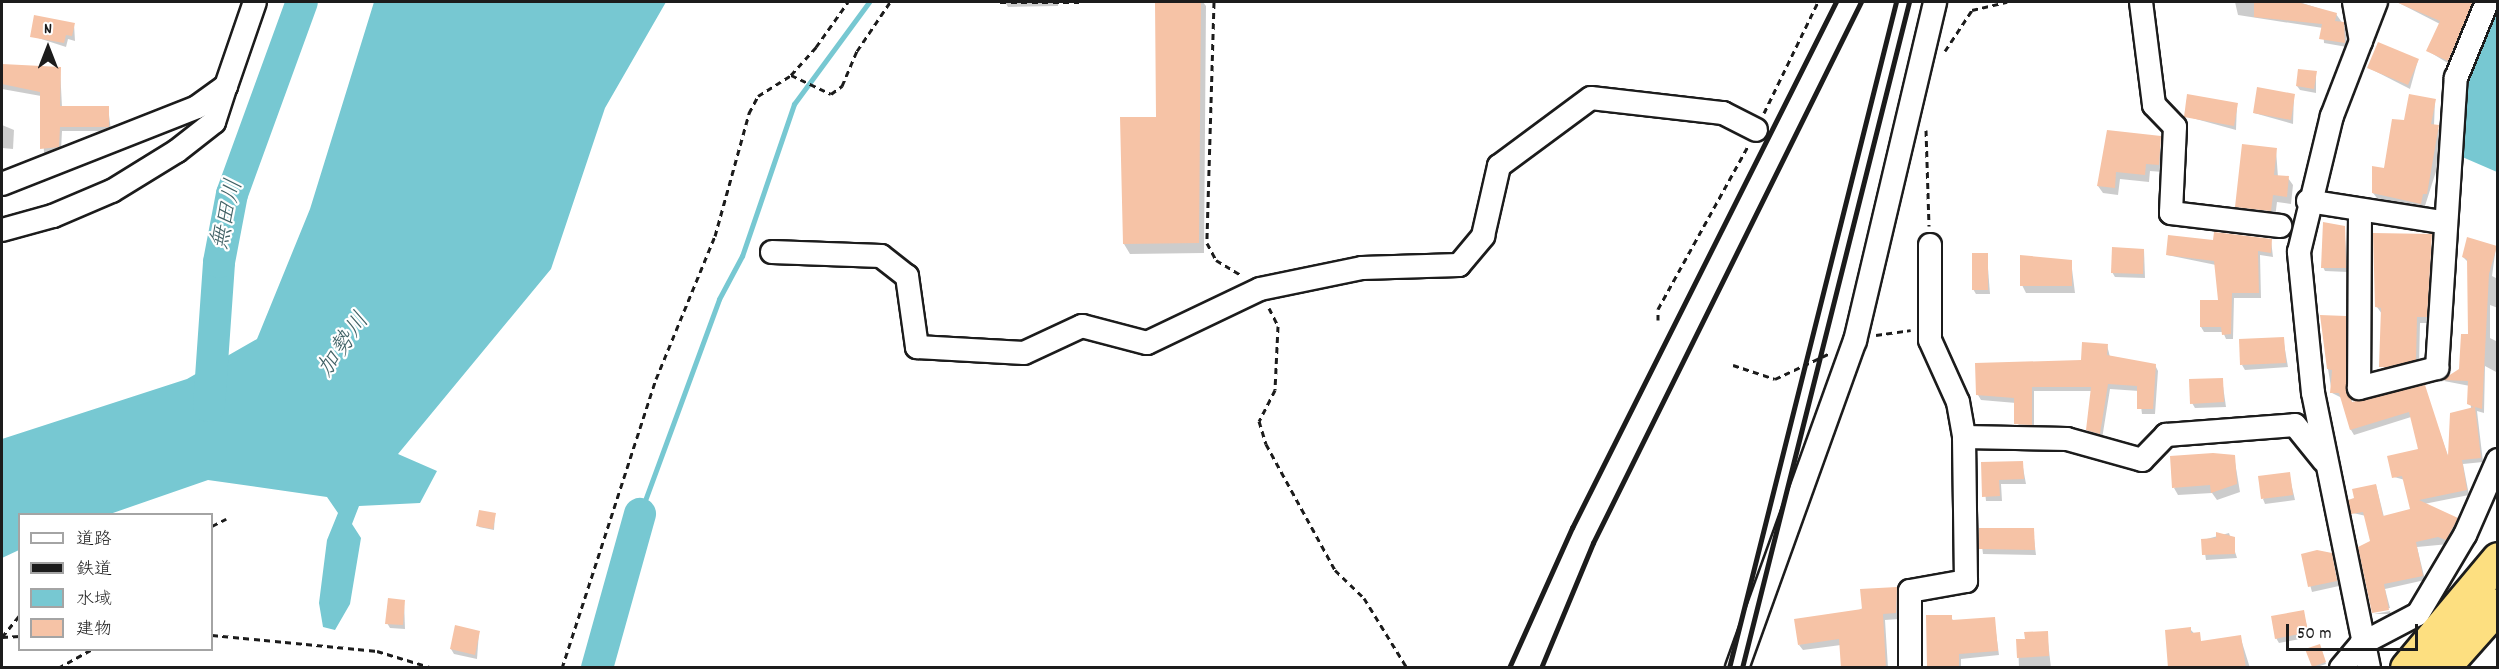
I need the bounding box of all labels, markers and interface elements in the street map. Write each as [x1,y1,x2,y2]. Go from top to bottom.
north arrow [18,18,78,78]
text: N [44,18,52,41]
water label: 無田川 [207,177,251,253]
water label: 加勢川 [313,308,377,384]
legend [18,513,213,651]
text: 道路 [76,528,112,553]
text: 鉄道 [76,558,112,583]
text: 水域 [76,588,112,613]
scale bar [2289,612,2421,650]
text: 建物 [76,618,112,643]
text: 50 m [2297,622,2332,647]

